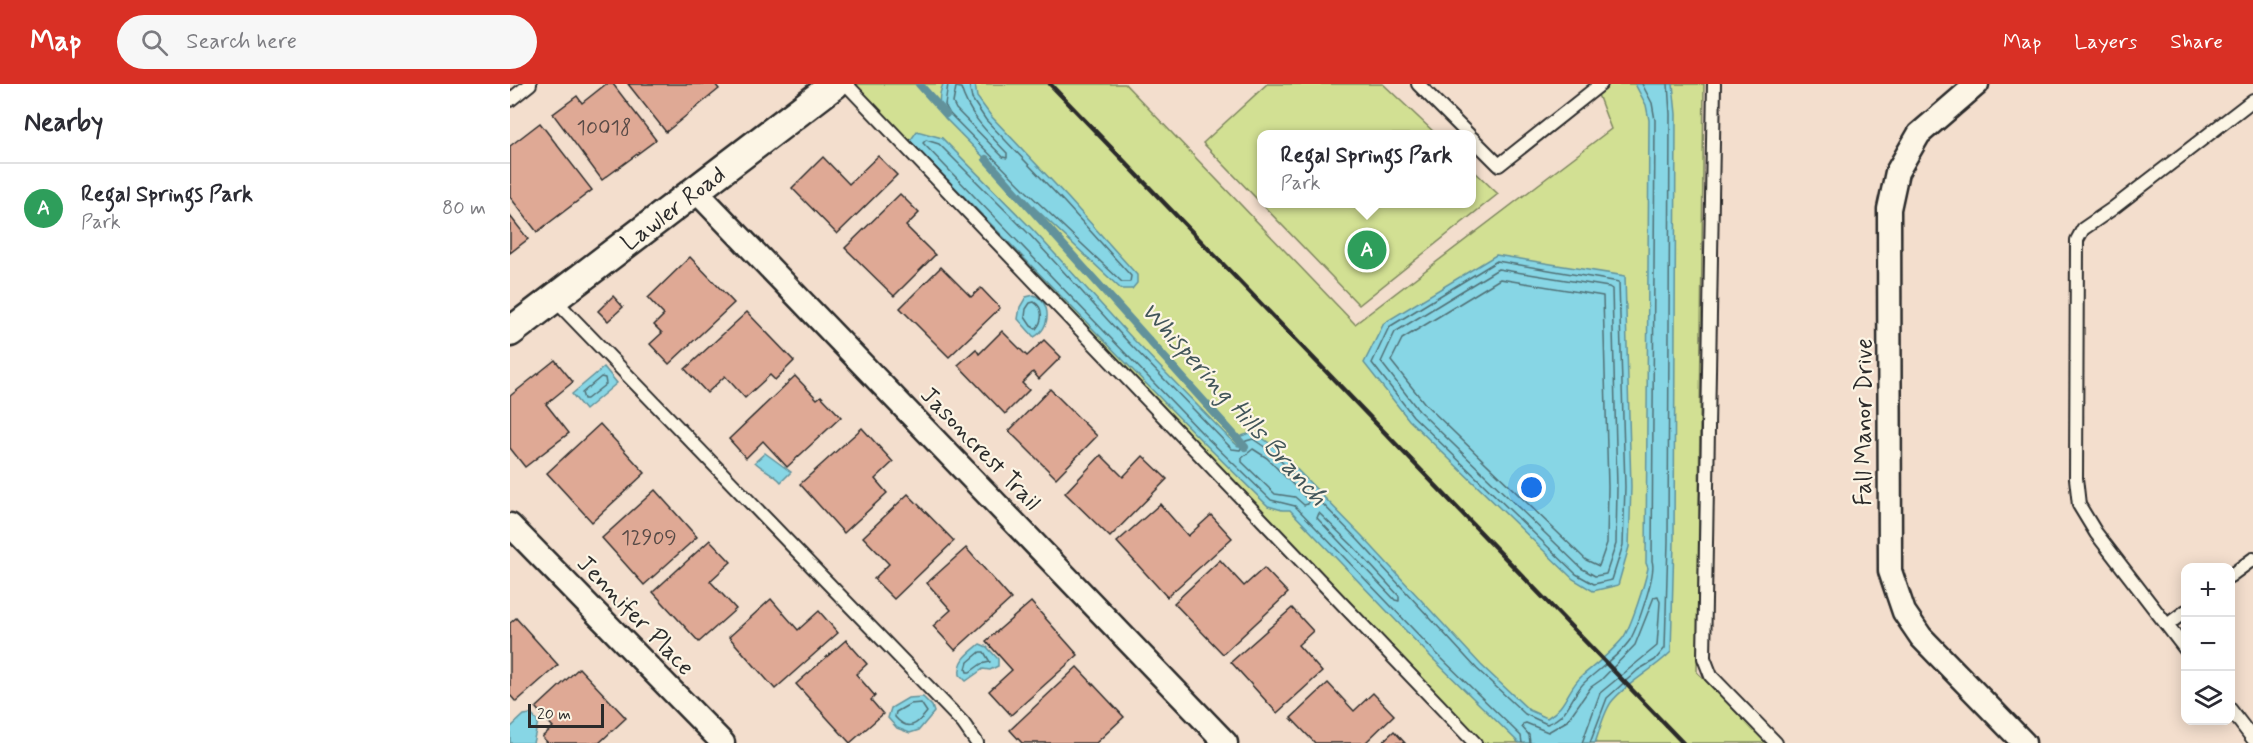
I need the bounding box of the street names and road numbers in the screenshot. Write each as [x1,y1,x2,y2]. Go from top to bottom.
street label: Lawler Road [615,160,732,259]
street label: Fall Manor Drive [1849,338,1880,506]
street label: Jasoncrest Trail [913,380,1047,518]
street label: Jennifer Place [569,549,700,683]

